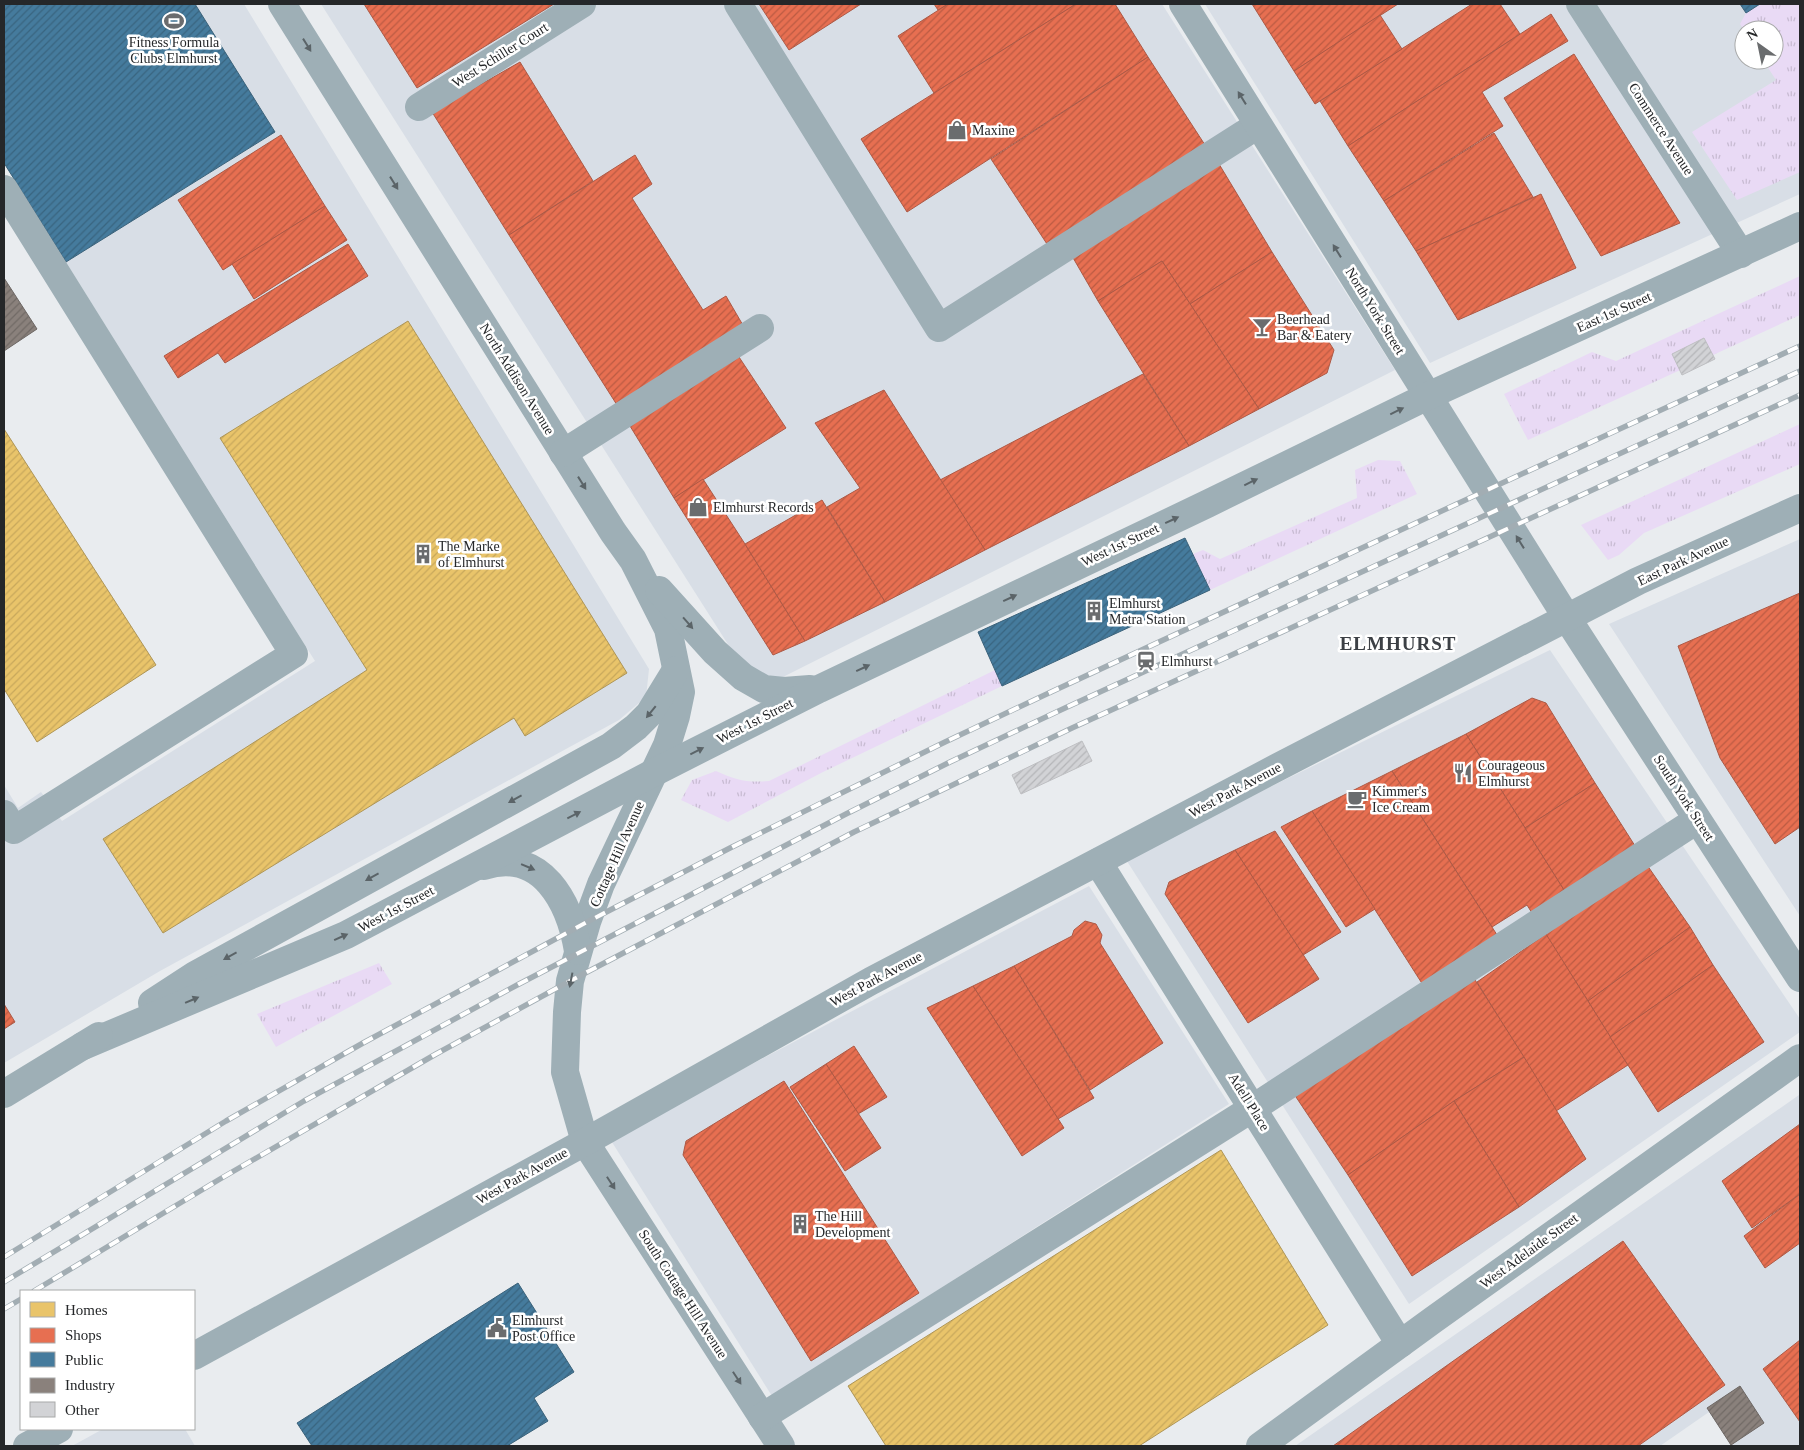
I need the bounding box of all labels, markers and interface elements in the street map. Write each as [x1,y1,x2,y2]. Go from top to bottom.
sports icon: Fitness Formula Clubs Elmhurst [163,10,185,32]
street label: West Schiller Court [449,19,551,91]
north arrow [1734,20,1784,70]
text: N [1744,25,1761,44]
place label: Fitness Formula Clubs Elmhurst [129,35,220,66]
one-way arrow [303,38,312,52]
street label: Commerce Avenue [1626,80,1696,178]
one-way arrow [1237,92,1247,105]
shop icon: Maxine [946,119,968,141]
place label: Maxine [972,123,1015,138]
one-way arrow [389,176,399,189]
one-way arrow [1333,244,1342,258]
street label: North York Street [1342,265,1408,357]
street label: East 1st Street [1574,289,1654,335]
place label: Beerhead Bar & Eatery [1277,312,1352,343]
bar icon: Beerhead Bar & Eatery [1251,316,1273,338]
street label: North Addison Avenue [477,321,557,437]
one-way arrow [1390,407,1404,415]
one-way arrow [578,477,587,490]
one-way arrow [1244,478,1258,486]
shop icon: Elmhurst Records [687,496,709,518]
place label: Elmhurst Records [713,500,814,515]
one-way arrow [1165,516,1179,524]
street label: West 1st Street [1079,520,1161,569]
street label: East Park Avenue [1635,533,1731,589]
one-way arrow [1515,535,1524,548]
place label: The Marke of Elmhurst [438,539,505,570]
building icon: The Marke of Elmhurst [412,543,434,565]
one-way arrow [1003,594,1017,602]
place label: Elmhurst Metra Station [1109,596,1186,627]
building icon: Elmhurst Metra Station [1083,600,1105,622]
one-way arrow [682,617,693,629]
district label: ELMHURST [1340,633,1456,654]
station icon: Elmhurst [1135,650,1157,672]
place label: Elmhurst [1161,654,1212,669]
one-way arrow [856,663,870,671]
street label: West 1st Street [714,695,796,747]
one-way arrow [645,705,656,718]
one-way arrow [689,747,704,755]
street label: South York Street [1651,752,1717,844]
place label: Courageous Elmhurst [1478,758,1545,789]
street label: West Park Avenue [1186,759,1284,821]
restaurant icon: Courageous Elmhurst [1452,762,1474,784]
place label: Kimmer's Ice Cream [1372,784,1430,815]
cafe icon: Kimmer's Ice Cream [1346,788,1368,810]
one-way arrow [507,795,522,803]
street label: Cottage Hill Avenue [587,799,647,909]
one-way arrow [567,811,582,819]
one-way arrow [521,864,535,872]
one-way arrow [366,873,379,882]
street label: West 1st Street [356,883,437,935]
one-way arrow [334,932,348,940]
street label: West Park Avenue [827,948,925,1010]
one-way arrow [223,952,237,960]
one-way arrow [567,973,575,988]
one-way arrow [185,995,199,1003]
street label: Adell Place [1225,1070,1273,1134]
street label: West Park Avenue [474,1145,570,1207]
one-way arrow [607,1176,616,1189]
place label: The Hill Development [815,1209,891,1240]
street label: West Adelaide Street [1477,1210,1581,1291]
building icon: The Hill Development [789,1213,811,1235]
street label: South Cottage Hill Avenue [636,1227,730,1361]
legend [20,1290,195,1430]
text: Homes [65,1302,108,1318]
place label: Elmhurst Post Office [512,1313,575,1344]
public building icon: Elmhurst Post Office [486,1317,508,1339]
text: Shops [65,1327,102,1343]
text: Public [65,1352,104,1368]
one-way arrow [732,1372,742,1385]
text: Industry [65,1377,115,1393]
text: Other [65,1402,99,1418]

